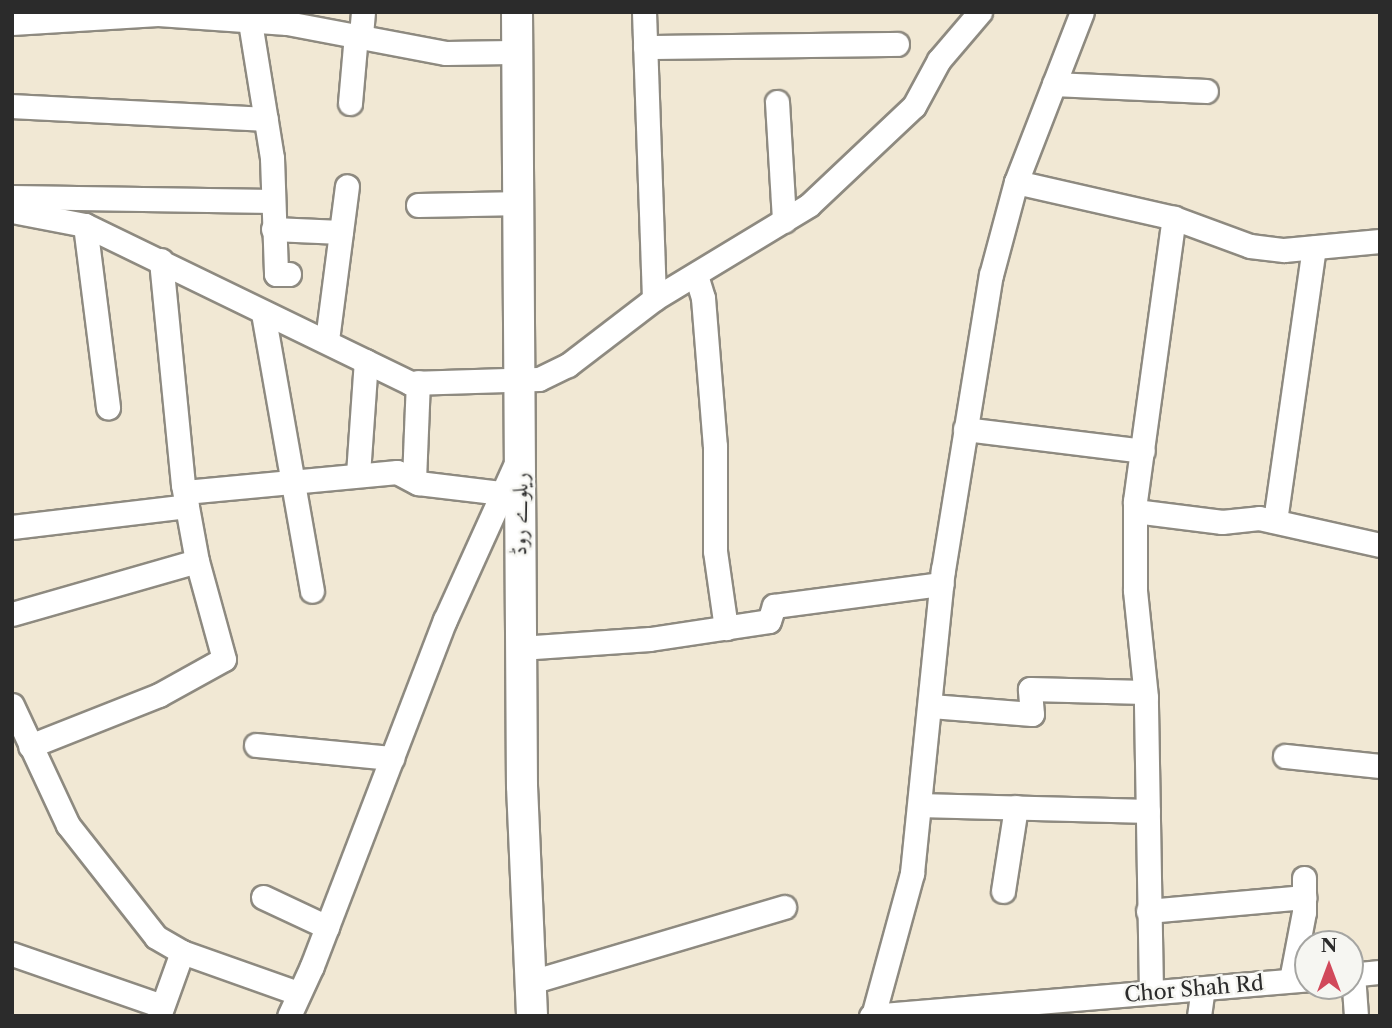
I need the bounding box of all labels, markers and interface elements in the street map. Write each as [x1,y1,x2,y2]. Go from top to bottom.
street label: ریلوے روڈ [507,472,533,556]
north arrow [1294,930,1364,1000]
text: N [1321,934,1337,957]
street label: Chor Shah Rd [1123,970,1265,1008]

